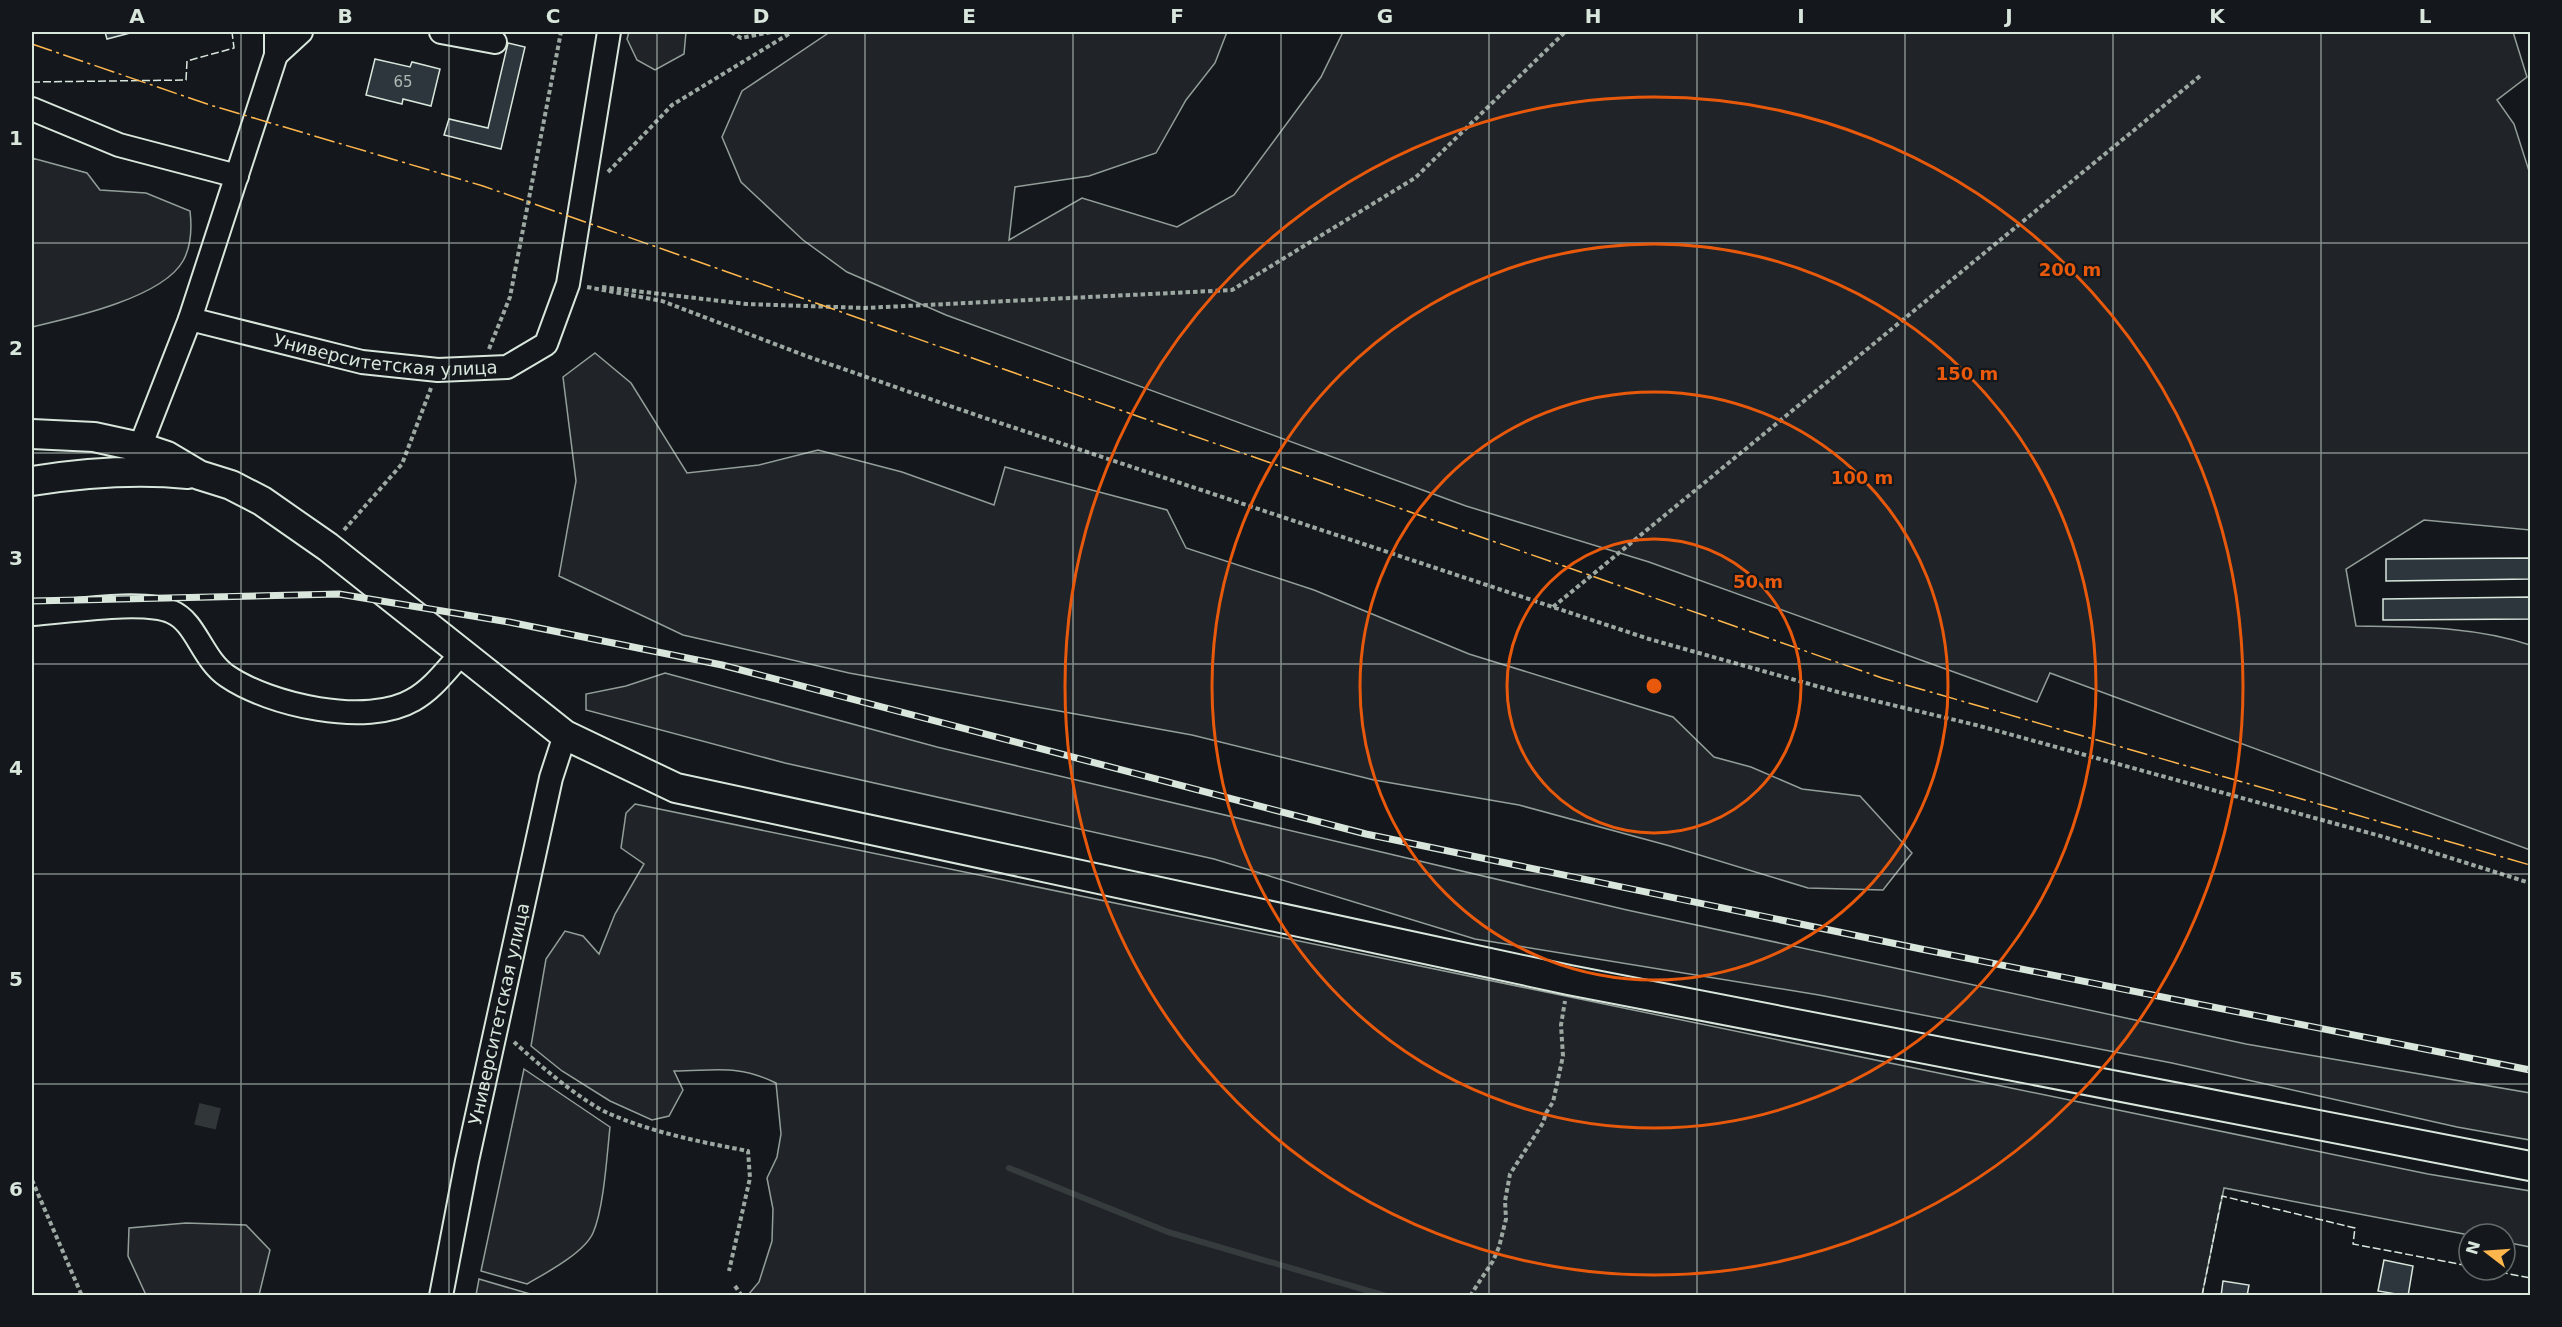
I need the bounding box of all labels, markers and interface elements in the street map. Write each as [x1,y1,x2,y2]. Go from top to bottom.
text: A [129,4,145,28]
text: B [337,4,353,28]
text: C [546,4,560,28]
text: D [753,4,769,28]
text: E [962,4,976,28]
text: F [1170,4,1184,28]
text: G [1377,4,1393,28]
text: H [1585,4,1601,28]
text: I [1797,4,1805,28]
text: J [2003,4,2013,28]
text: K [2209,4,2226,28]
text: L [2419,4,2432,28]
house number: 65 [393,73,413,91]
text: 1 [9,126,23,150]
text: 200 m [2039,259,2101,280]
street label: Университетская улица [272,329,498,380]
text: 2 [9,336,23,360]
text: 150 m [1936,363,1998,384]
text: 100 m [1831,467,1893,488]
text: 3 [9,546,23,570]
text: 50 m [1733,571,1783,592]
centre of rings [1644,676,1664,696]
text: 4 [9,756,23,780]
street label: Университетская улица [464,901,533,1127]
text: 5 [9,967,23,991]
text: 6 [9,1177,23,1201]
north arrow [2457,1222,2517,1282]
text: N [2462,1239,2484,1257]

